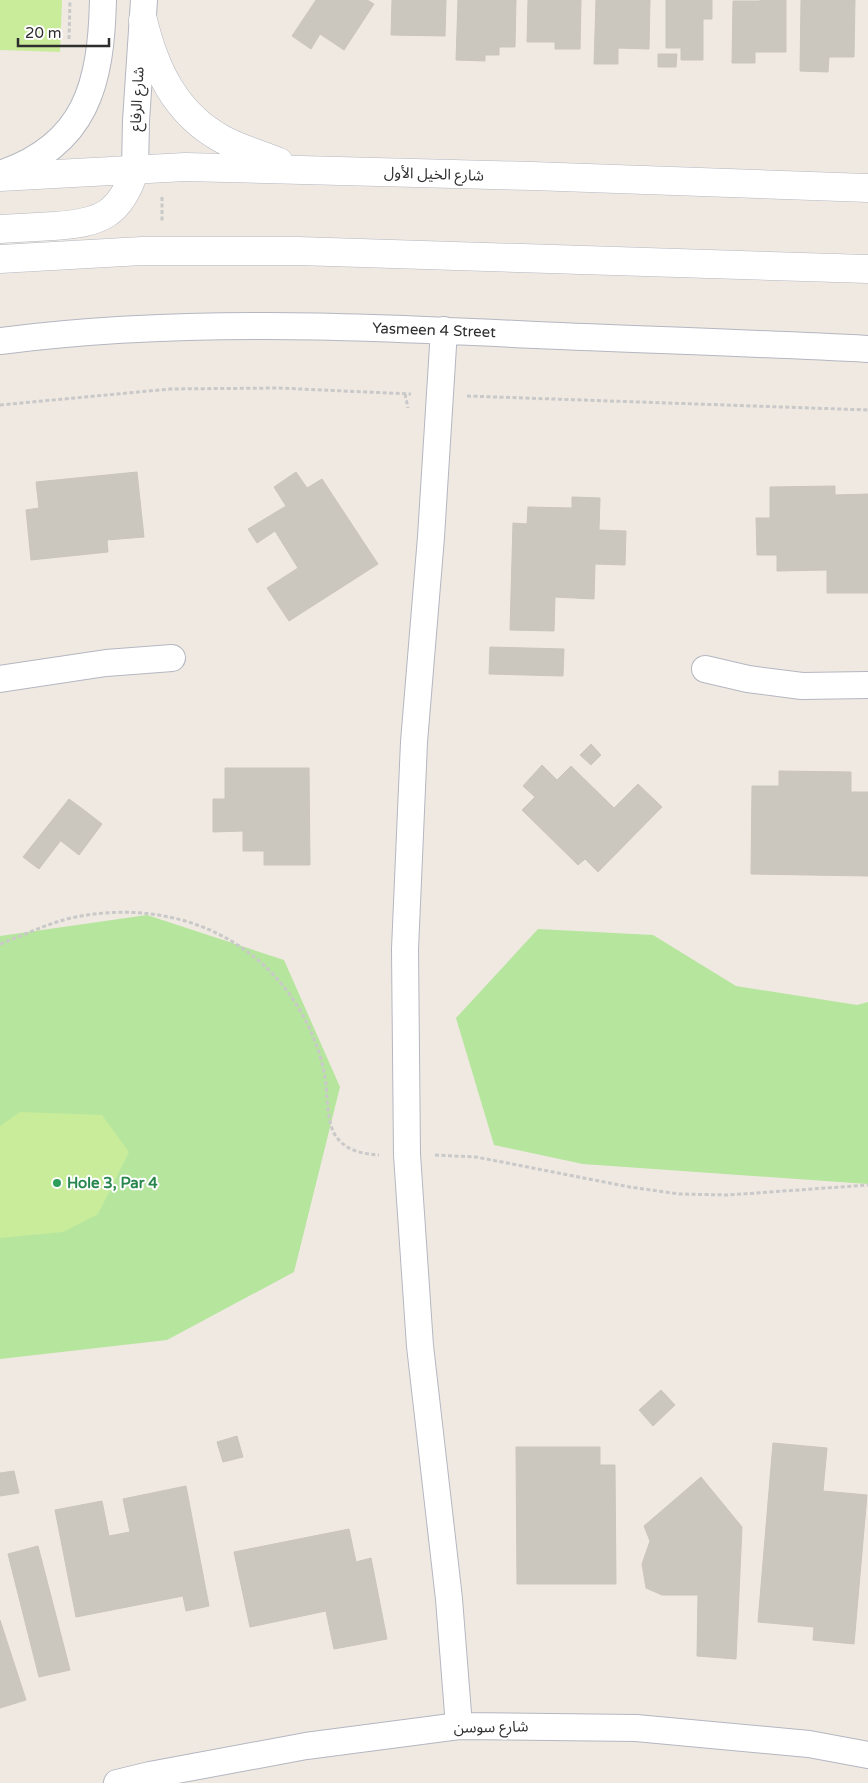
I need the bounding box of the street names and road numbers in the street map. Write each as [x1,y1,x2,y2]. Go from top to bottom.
street label: شارع الرفاع [126,66,151,132]
street label: شارع الخيل الأول [384,163,485,188]
street label: Yasmeen 4 Street [372,319,497,341]
street label: شارع سوسن [454,1717,529,1740]

